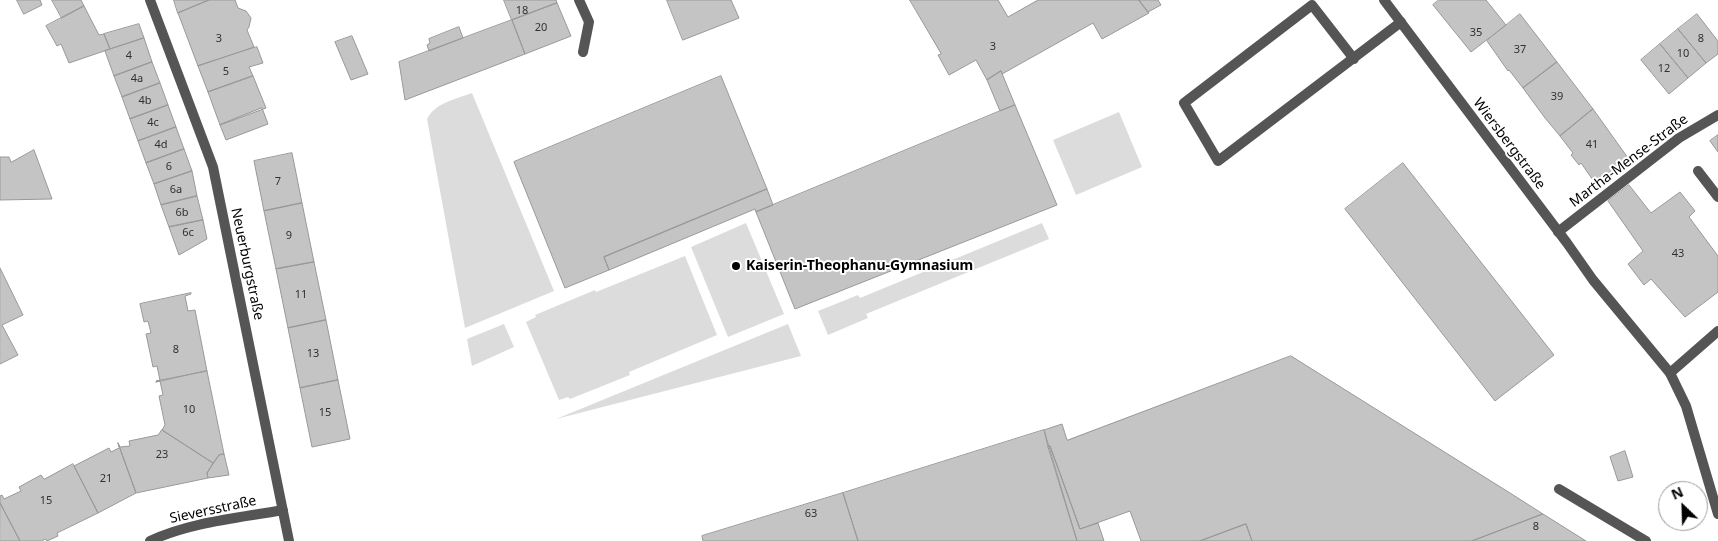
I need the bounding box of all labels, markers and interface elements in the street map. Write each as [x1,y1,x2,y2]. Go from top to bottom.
house number: 18 [516,4,528,18]
house number: 20 [535,21,547,35]
house number: 35 [1470,26,1482,40]
house number: 3 [216,32,222,46]
house number: 8 [1698,32,1704,46]
house number: 3 [990,40,996,54]
house number: 37 [1514,43,1526,57]
house number: 10 [1677,47,1689,61]
house number: 4 [126,49,132,63]
house number: 12 [1658,62,1670,76]
house number: 5 [223,65,229,79]
house number: 4a [131,72,143,86]
house number: 39 [1551,90,1563,104]
house number: 4b [138,94,152,108]
street label: Wiersbergstraße [1469,95,1549,193]
street label: Martha-Mense-Straße [1567,111,1691,211]
house number: 4c [147,116,159,130]
house number: 4d [154,138,168,152]
house number: 41 [1586,138,1598,152]
house number: 6 [166,160,172,174]
house number: 7 [275,175,281,189]
house number: 6a [170,183,182,197]
house number: 6b [175,206,189,220]
street label: Neuerburgstraße [227,206,267,322]
house number: 6c [182,226,194,240]
house number: 9 [286,229,292,243]
house number: 43 [1672,247,1684,261]
place label: Kaiserin-Theophanu-Gymnasium [746,258,973,274]
marker: Kaiserin-Theophanu-Gymnasium [730,260,742,272]
house number: 11 [295,288,307,302]
house number: 8 [173,343,179,357]
house number: 13 [307,347,319,361]
house number: 10 [183,403,195,417]
house number: 15 [319,406,331,420]
house number: 23 [156,448,168,462]
house number: 21 [100,472,112,486]
north arrow [1658,481,1708,531]
text: N [1668,482,1686,504]
street label: Sieversstraße [168,493,258,527]
house number: 15 [40,494,52,508]
house number: 63 [805,507,817,521]
house number: 8 [1533,520,1539,534]

